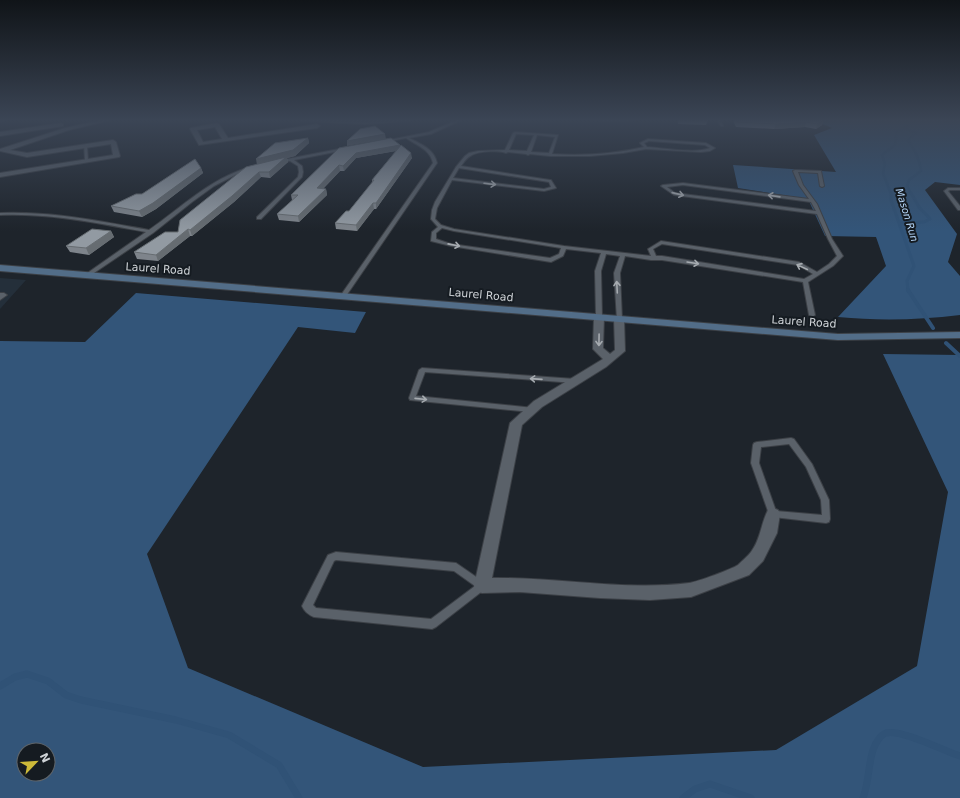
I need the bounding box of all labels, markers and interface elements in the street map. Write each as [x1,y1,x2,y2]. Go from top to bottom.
one-way arrow [483,180,496,187]
water label: Mason Run [894,187,920,243]
one-way arrow [672,191,685,198]
one-way arrow [768,192,781,200]
one-way arrow [447,241,460,249]
one-way arrow [686,259,699,267]
street label: Laurel Road [125,260,191,278]
one-way arrow [796,263,808,270]
one-way arrow [614,281,621,294]
street label: Laurel Road [448,286,514,304]
street label: Laurel Road [771,313,837,331]
one-way arrow [595,333,602,346]
one-way arrow [530,375,543,382]
one-way arrow [415,395,428,403]
north arrow [16,742,56,782]
text: N [37,751,52,765]

